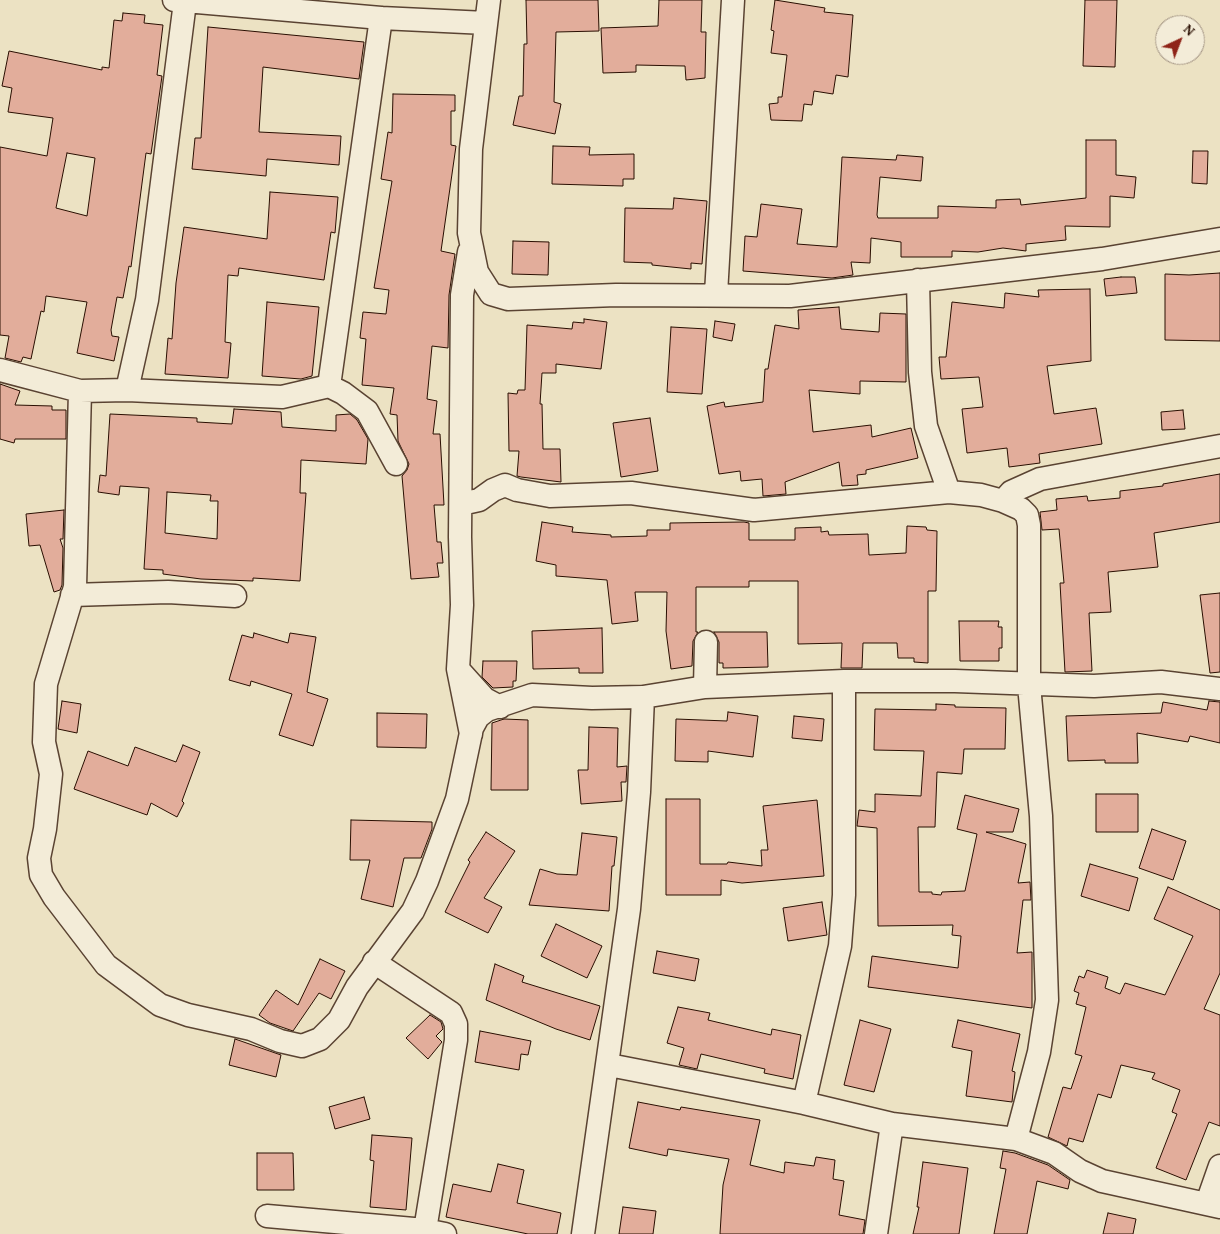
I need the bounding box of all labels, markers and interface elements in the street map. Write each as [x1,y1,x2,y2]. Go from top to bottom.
north arrow [1155,15,1205,65]
text: N [1179,19,1200,40]

